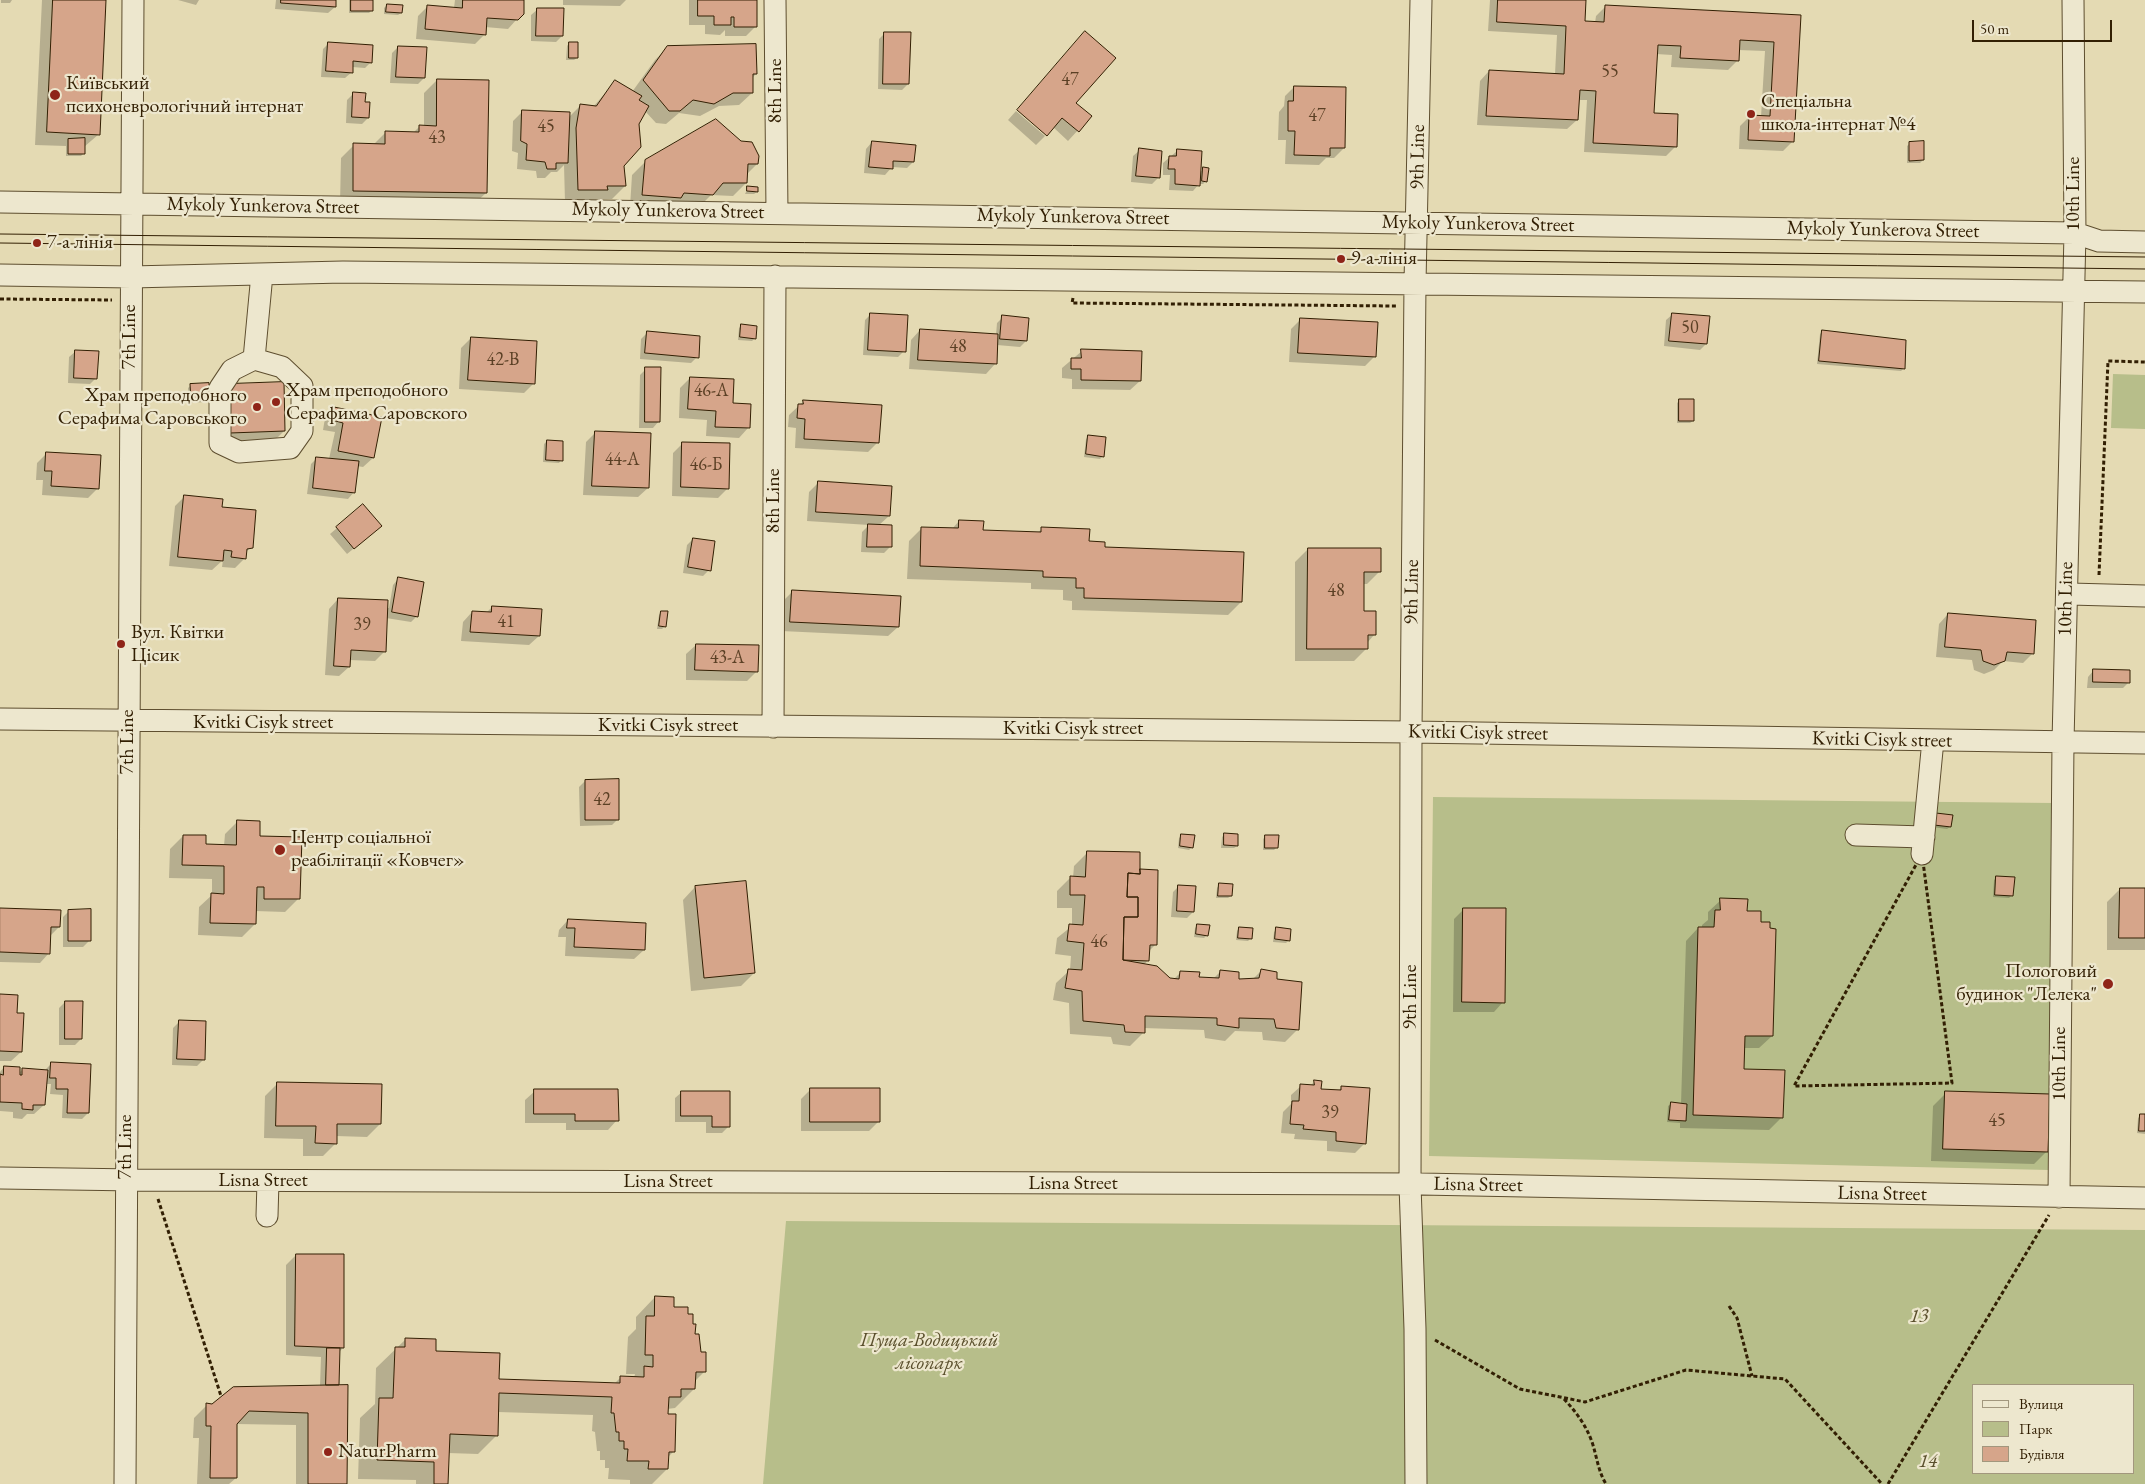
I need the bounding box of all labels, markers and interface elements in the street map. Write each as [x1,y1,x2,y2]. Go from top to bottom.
scale bar [1975,10,2115,42]
text: 50 m [1980,19,2009,38]
street label: 8th Line [764,58,788,124]
house number: 55 [1601,61,1619,83]
house number: 47 [1061,69,1079,91]
place label: Київський психоневрологічний інтернат [66,72,303,119]
marker: Київський психоневрологічний інтернат [48,88,62,102]
place label: Спеціальна школа-інтернат №4 [1761,90,1916,137]
house number: 47 [1308,105,1326,127]
marker: Спеціальна школа-інтернат №4 [1745,108,1757,120]
house number: 45 [537,116,555,138]
street label: 9th Line [1405,124,1431,190]
house number: 43 [428,127,446,149]
street label: 10th Line [2062,157,2086,231]
street label: Mykoly Yunkerova Street [166,192,360,220]
street label: Mykoly Yunkerova Street [571,197,765,225]
street label: Mykoly Yunkerova Street [976,203,1170,231]
street label: Mykoly Yunkerova Street [1381,210,1575,238]
street label: Mykoly Yunkerova Street [1786,216,1980,244]
place label: 7-а лінія [47,231,113,255]
marker: 7-а лінія [31,237,43,249]
place label: 9-а лінія [1351,247,1417,271]
marker: 9-а лінія [1335,253,1347,265]
street label: 7th Line [118,304,142,370]
house number: 50 [1681,317,1699,339]
house number: 48 [949,336,967,358]
house number: 42-В [487,349,519,371]
place label: Храм преподобного Серафима Саровского [286,379,468,426]
house number: 46-А [694,380,728,402]
place label: Храм преподобного Серафима Саровського [58,384,247,431]
marker: Храм преподобного Серафима Саровского [270,396,282,408]
marker: Храм преподобного Серафима Саровського [251,401,263,413]
house number: 44-А [605,449,639,471]
house number: 46-Б [690,454,722,476]
street label: 8th Line [762,468,786,534]
street label: 9th Line [1399,559,1425,625]
street label: 10th Line [2053,561,2079,637]
house number: 48 [1327,580,1345,602]
house number: 41 [497,611,515,633]
house number: 39 [353,614,371,636]
place label: Вул. Квітки Цісик [131,621,224,668]
marker: Вул. Квітки Цісик [115,638,127,650]
house number: 43-А [710,647,744,669]
street label: 7th Line [116,709,140,775]
street label: Kvitki Cisyk street [193,711,333,735]
street label: Kvitki Cisyk street [598,714,738,738]
street label: Kvitki Cisyk street [1003,717,1143,741]
street label: Kvitki Cisyk street [1408,720,1548,746]
street label: Kvitki Cisyk street [1812,727,1952,753]
house number: 42 [593,789,611,811]
place label: Центр соціальної реабілітації «Ковчег» [291,826,465,873]
marker: Центр соціальної реабілітації «Ковчег» [273,843,287,857]
house number: 46 [1090,931,1108,953]
place label: Пологовий будинок "Лелека" [1956,960,2097,1007]
street label: 9th Line [1399,964,1423,1030]
marker: Пологовий будинок "Лелека" [2101,977,2115,991]
street label: 10th Line [2048,1027,2072,1101]
house number: 39 [1321,1102,1339,1124]
house number: 45 [1988,1110,2006,1132]
street label: 7th Line [114,1114,138,1180]
street label: Lisna Street [218,1169,308,1193]
street label: Lisna Street [623,1170,713,1194]
street label: Lisna Street [1028,1172,1118,1196]
street label: Lisna Street [1433,1172,1523,1198]
street label: Lisna Street [1837,1181,1927,1207]
park label: 13 [1909,1305,1929,1329]
park label: Пуща-Водицький лісопарк [860,1329,998,1376]
legend [1972,1384,2135,1474]
text: Вулиця [2019,1394,2064,1413]
text: Парк [2019,1419,2052,1438]
place label: NaturPharm [338,1440,437,1464]
text: Будівля [2019,1444,2065,1463]
marker: NaturPharm [322,1446,334,1458]
park label: 14 [1918,1450,1938,1474]

